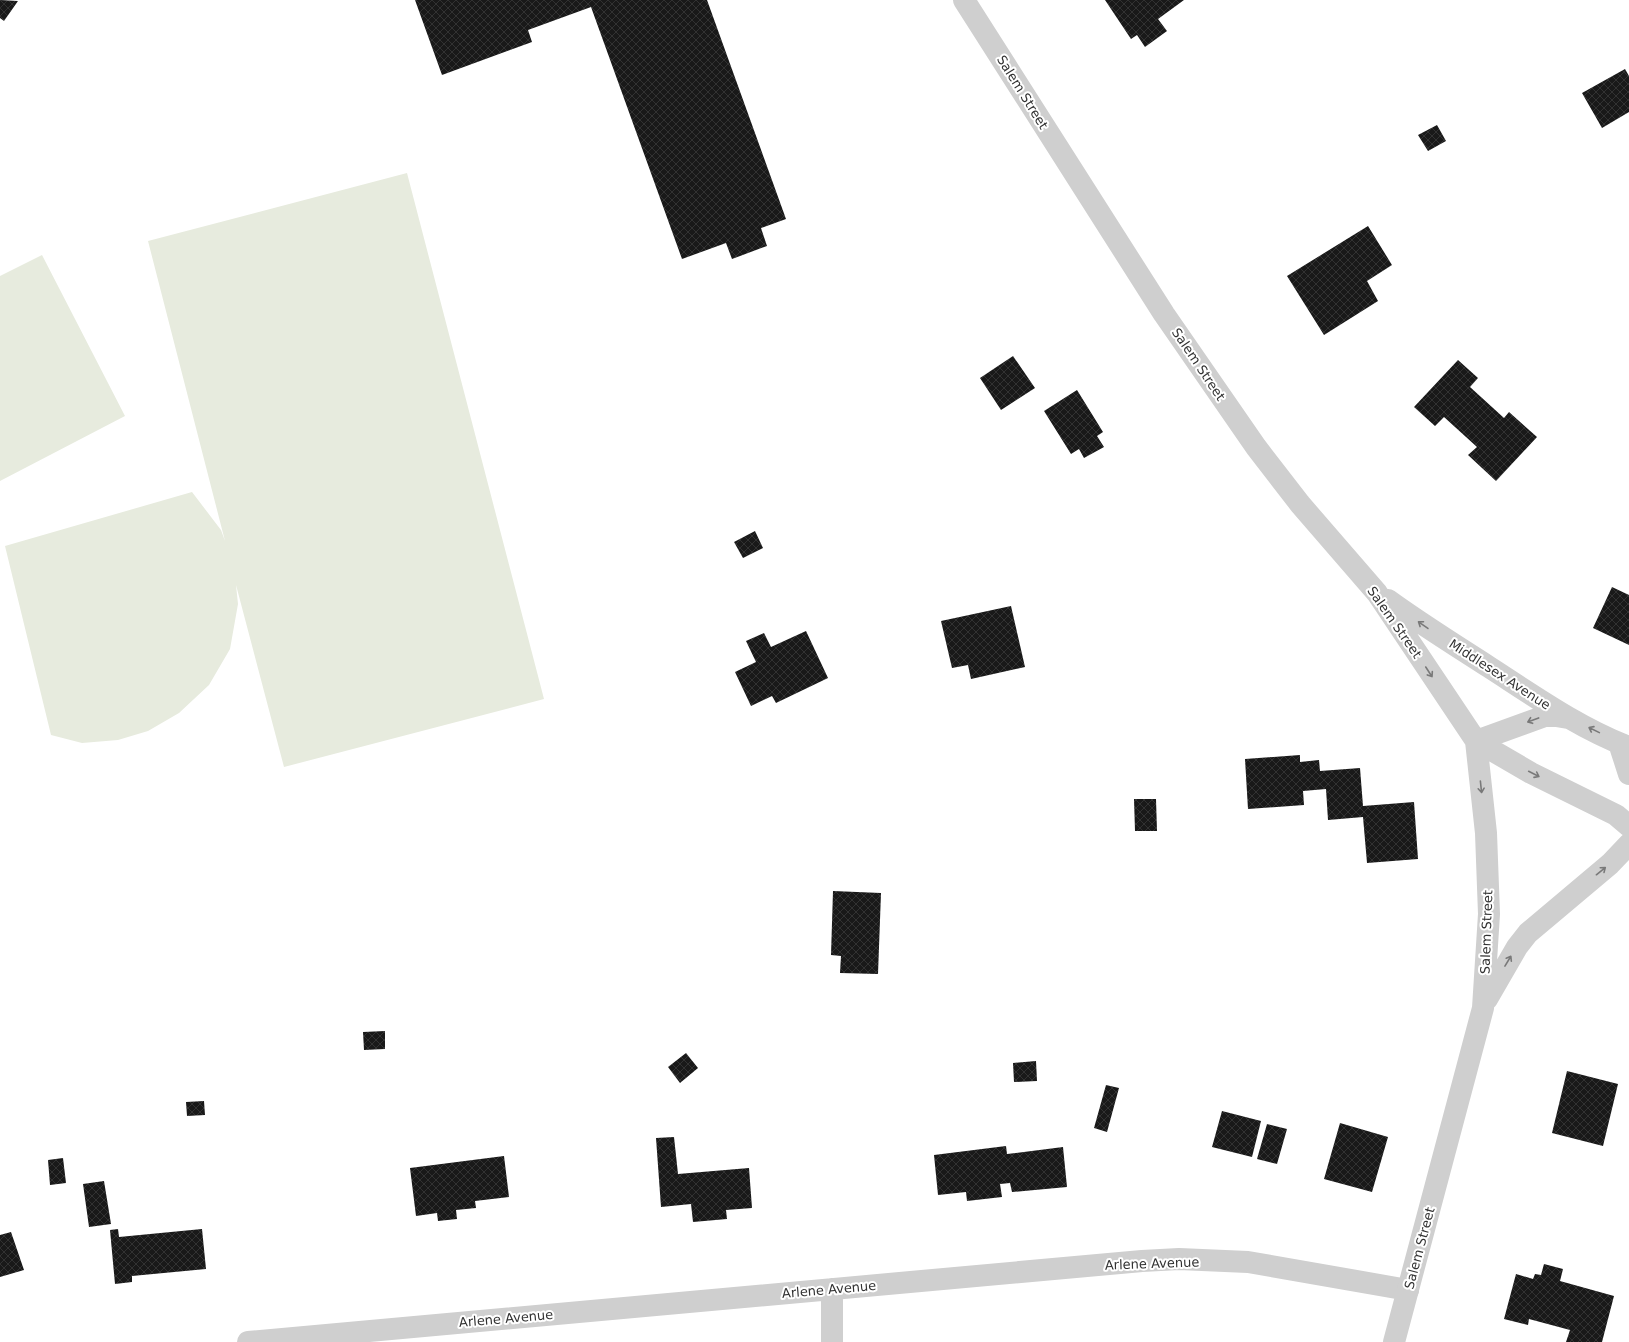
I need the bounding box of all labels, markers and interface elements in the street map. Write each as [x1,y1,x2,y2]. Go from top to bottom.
street label: Salem Street [994,53,1051,132]
street label: Salem Street [1169,325,1228,403]
street label: Salem Street [1364,584,1425,661]
one-way arrow [1418,621,1429,629]
street label: Middlesex Avenue [1446,636,1553,713]
one-way arrow [1425,666,1433,677]
one-way arrow [1527,717,1540,724]
one-way arrow [1588,726,1600,733]
one-way arrow [1528,771,1540,779]
one-way arrow [1477,780,1485,793]
one-way arrow [1595,866,1606,875]
street label: Salem Street [1478,890,1495,974]
one-way arrow [1505,955,1513,967]
street label: Salem Street [1401,1206,1438,1291]
street label: Arlene Avenue [1105,1254,1200,1273]
street label: Arlene Avenue [781,1278,877,1301]
street label: Arlene Avenue [458,1307,554,1330]

